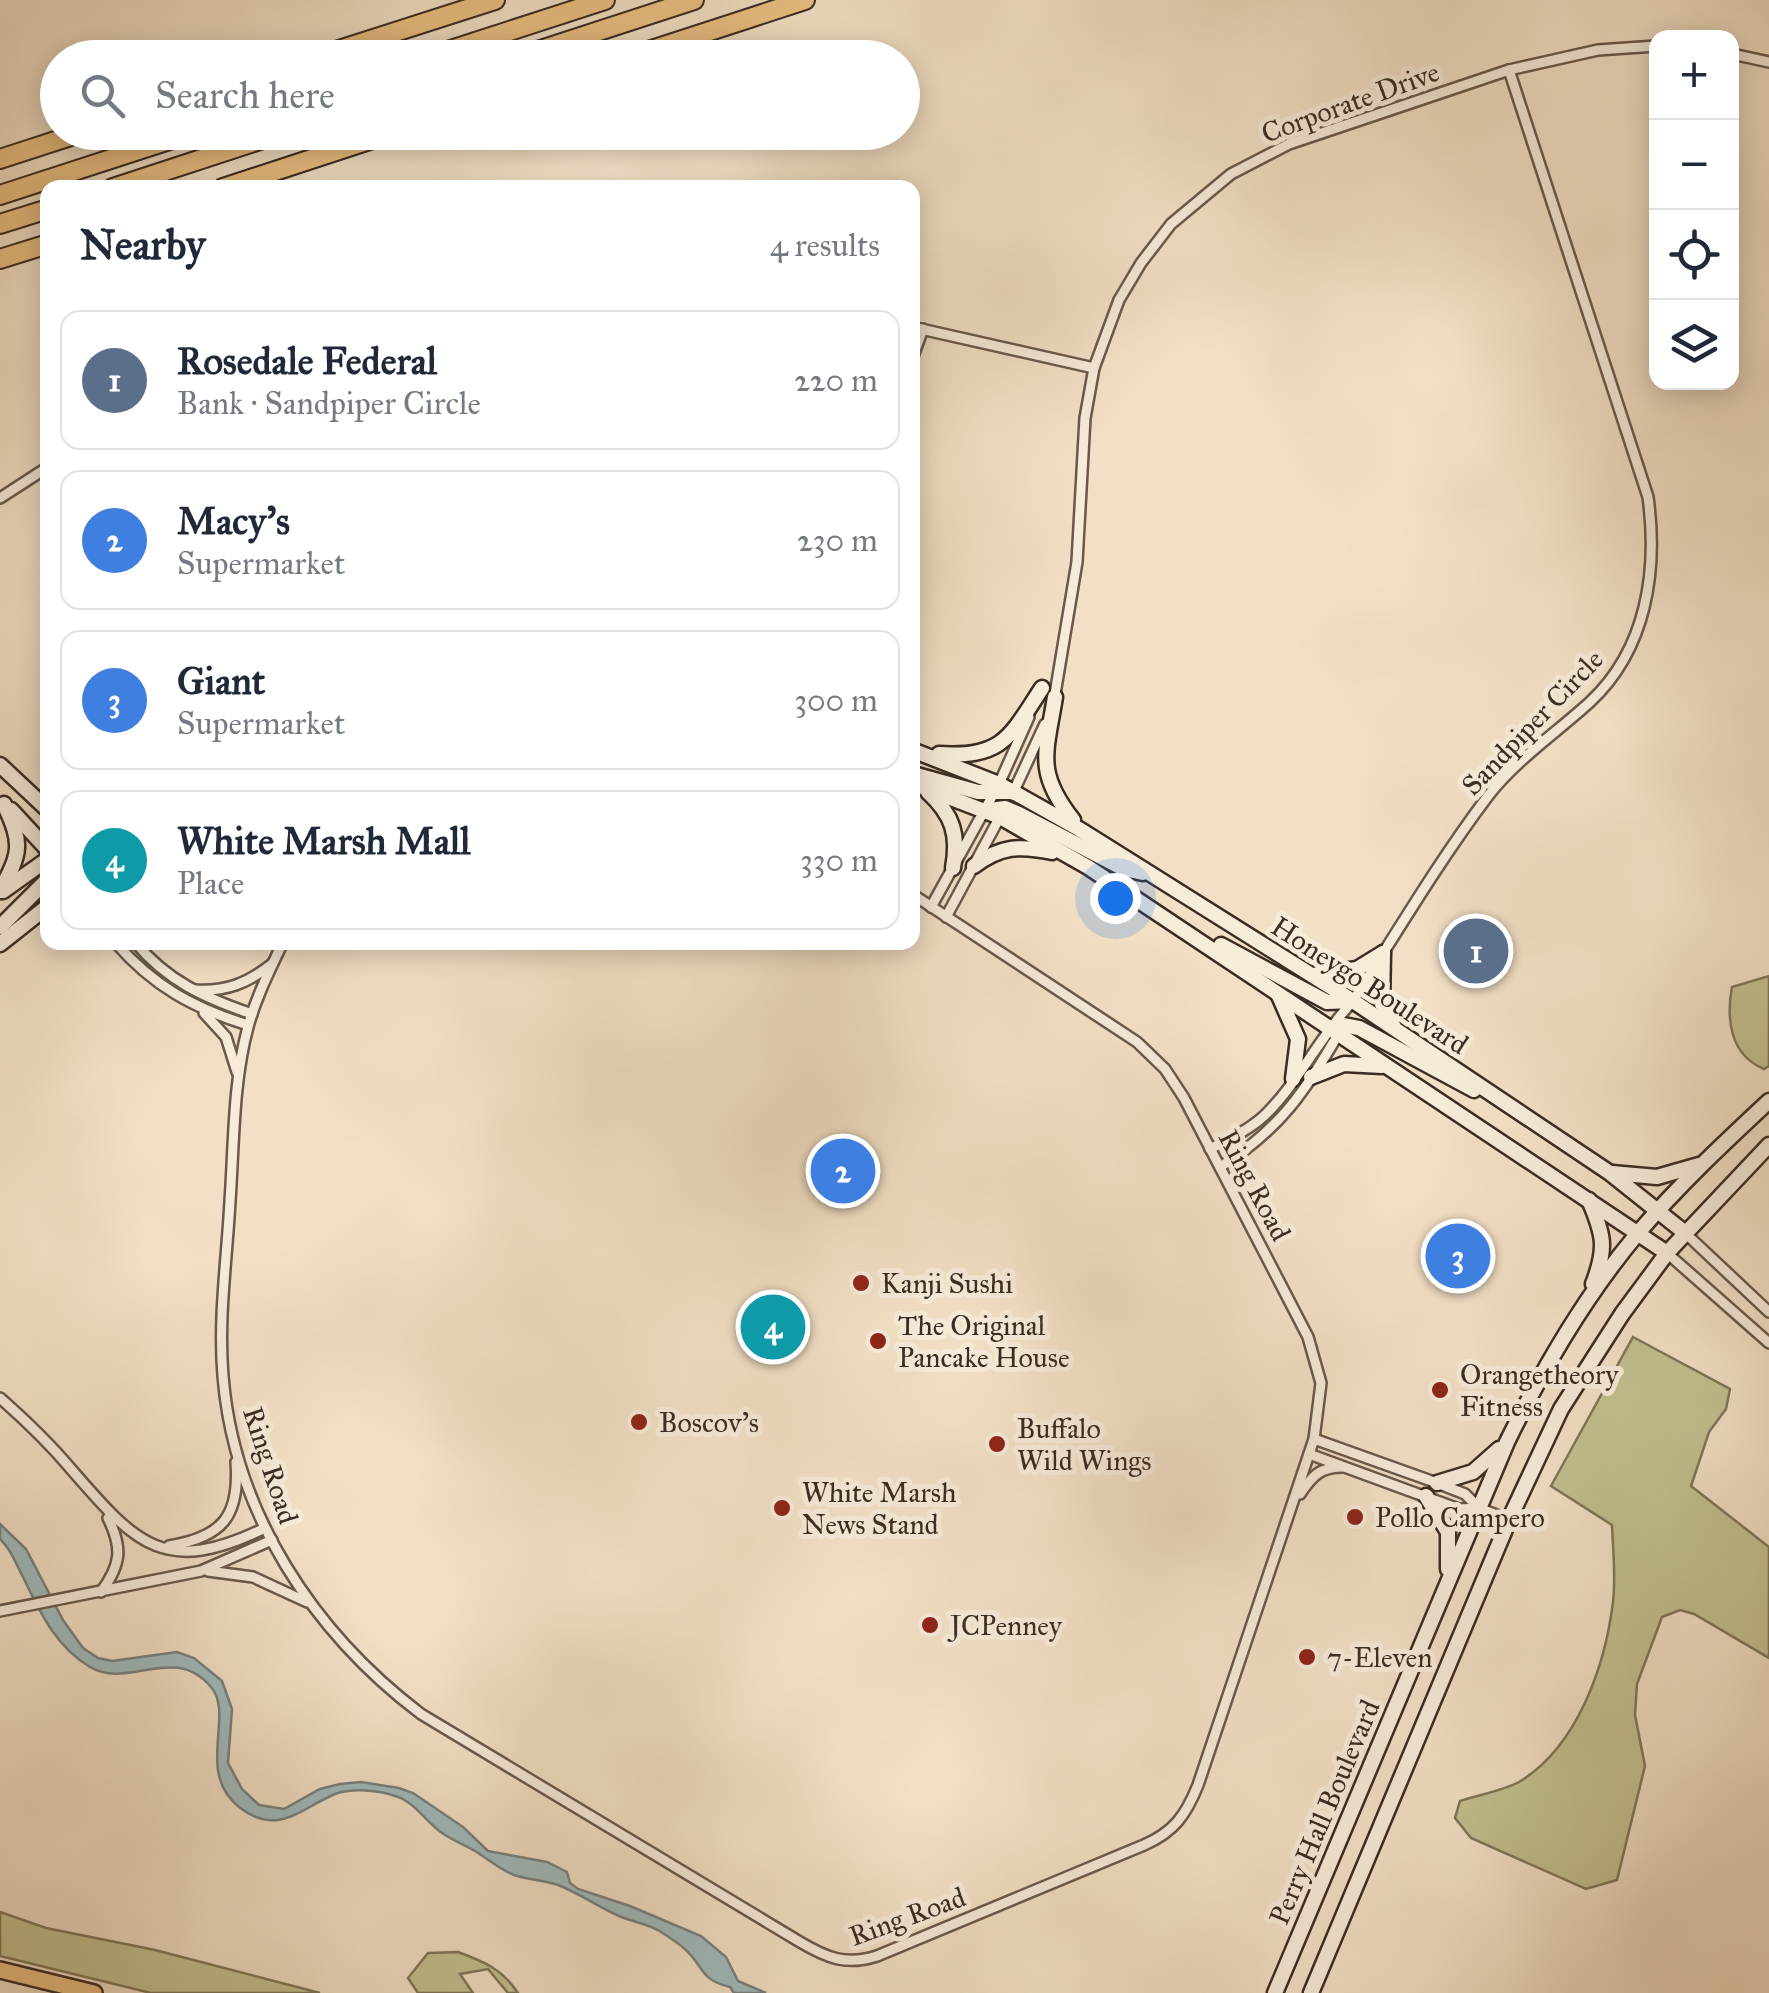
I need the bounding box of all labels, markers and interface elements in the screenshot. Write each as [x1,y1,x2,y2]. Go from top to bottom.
map controls [1649,30,1739,390]
button: + [1649,30,1739,120]
search box [40,40,920,150]
street label: Corporate Drive [1256,54,1444,151]
icon: search [75,68,130,123]
text: Search here [155,72,335,118]
button: − [1649,120,1739,210]
button: locate [1649,210,1739,300]
text: Nearby [80,219,205,271]
text: 4 results [770,226,880,265]
button: layers [1649,300,1739,390]
text: Rosedale Federal [177,338,437,384]
text: 1 [108,361,121,400]
text: 220 m [794,361,878,400]
text: Bank · Sandpiper Circle [177,384,481,423]
text: Macy's [177,498,290,544]
text: 2 [107,521,122,560]
text: 230 m [797,521,878,560]
text: Supermarket [177,544,345,583]
street label: Sandpiper Circle [1454,642,1611,803]
text: Giant [177,658,265,704]
text: 3 [108,681,121,720]
text: 300 m [794,681,878,720]
text: Supermarket [177,704,345,743]
text: White Marsh Mall [177,818,471,864]
text: 4 [106,841,123,880]
text: 330 m [800,841,878,880]
text: Place [177,864,244,903]
your location [1090,873,1141,924]
street label: Honeygo Boulevard [1265,909,1475,1062]
pin: 1 [1444,914,1508,988]
street label: Ring Road [1211,1123,1298,1247]
pin: 2 [810,1134,876,1208]
pin: 3 [1426,1218,1490,1294]
place label: Kanji Sushi [881,1266,1013,1301]
marker: Kanji Sushi [850,1272,872,1294]
pin: 4 [740,1290,806,1364]
place label: The Original Pancake House [898,1308,1070,1375]
marker: The Original Pancake House [867,1330,889,1352]
place label: Orangetheory Fitness [1460,1357,1619,1424]
marker: Orangetheory Fitness [1429,1379,1451,1401]
street label: Ring Road [235,1402,306,1528]
place label: Boscov's [659,1405,759,1440]
marker: Boscov's [628,1411,650,1433]
place label: Buffalo Wild Wings [1017,1411,1152,1478]
marker: Buffalo Wild Wings [986,1433,1008,1455]
place label: White Marsh News Stand [802,1475,957,1542]
marker: White Marsh News Stand [771,1497,793,1519]
place label: Pollo Campero [1375,1500,1545,1535]
marker: Pollo Campero [1344,1506,1366,1528]
place label: JCPenney [947,1608,1063,1643]
marker: JCPenney [919,1614,941,1636]
place label: 7-Eleven [1327,1640,1432,1675]
marker: 7-Eleven [1296,1646,1318,1668]
street label: Perry Hall Boulevard [1261,1695,1388,1930]
street label: Ring Road [844,1879,970,1954]

